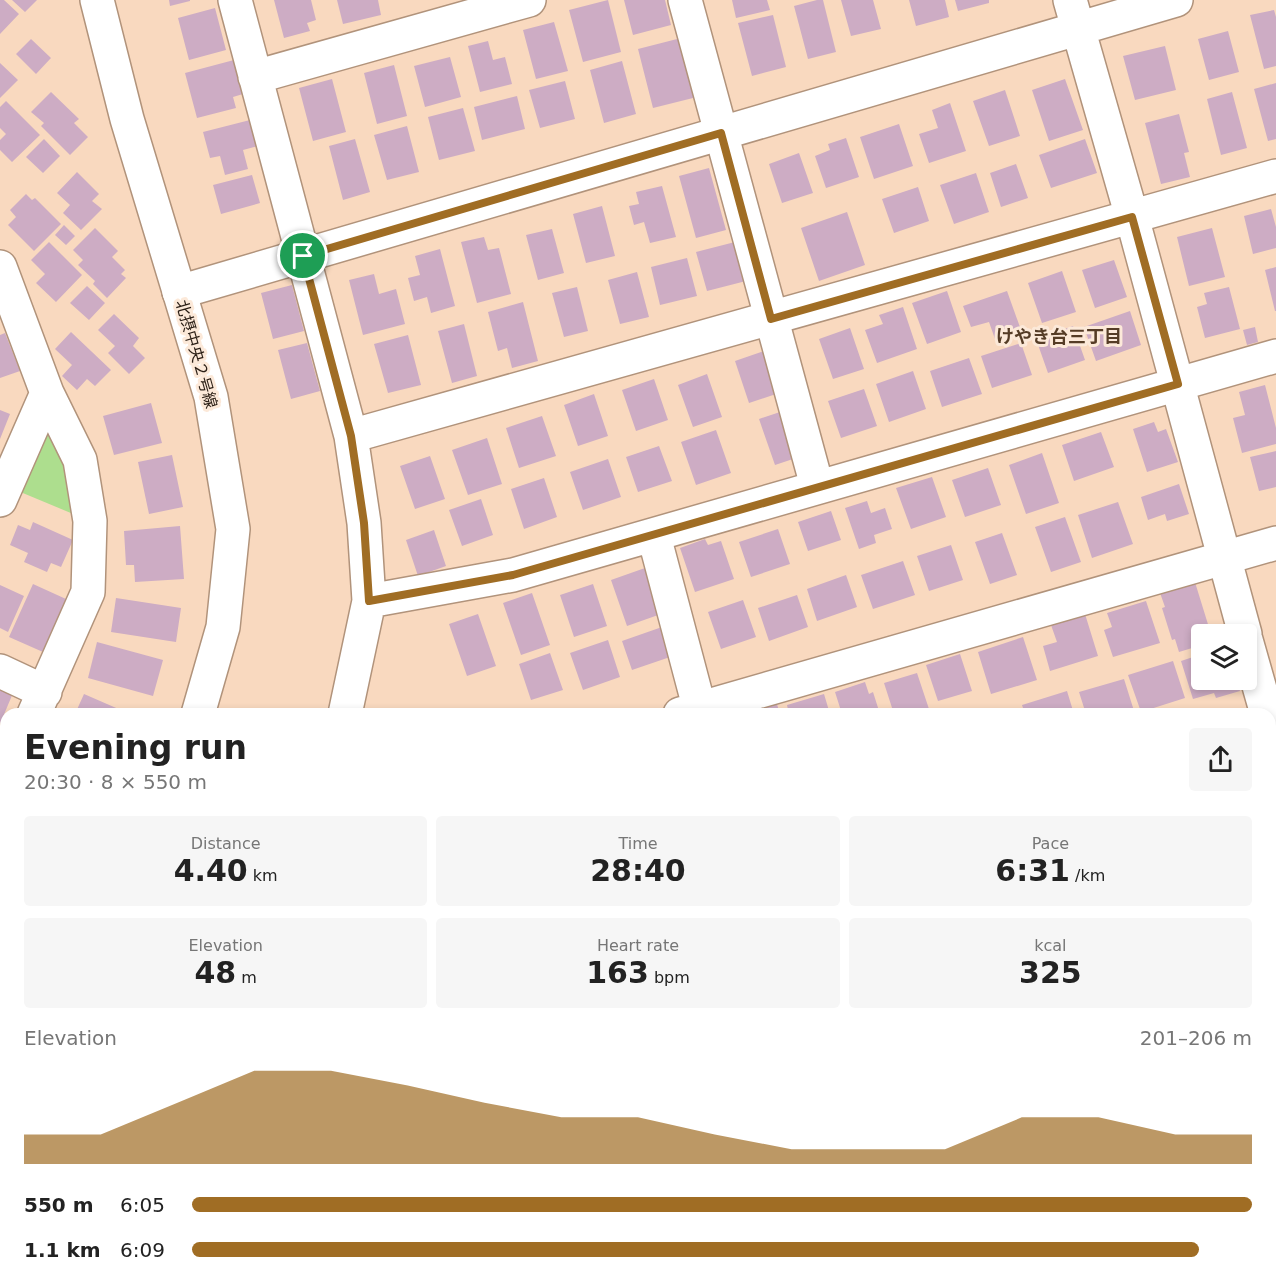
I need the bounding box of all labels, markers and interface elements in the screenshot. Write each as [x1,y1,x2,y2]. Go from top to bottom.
pin [277,230,328,281]
icon: arrive [286,239,319,272]
street label: 北摂中央２号線 [172,298,221,411]
district label: けやき台三丁目 [996,326,1122,347]
map controls [1191,624,1257,690]
button: layers [1191,624,1257,690]
text: Evening run [24,728,247,767]
button: share [1189,728,1252,791]
text: 20:30 · 8 × 550 m [24,770,207,794]
text: Distance [191,834,261,853]
text: Time [618,834,658,853]
text: Pace [1032,834,1069,853]
text: 4.40 [174,853,248,888]
text: 28:40 [590,853,686,888]
text: 6:31 [995,853,1070,888]
text: km [248,866,278,885]
text: /km [1070,866,1105,885]
text: Elevation [189,936,263,955]
text: Heart rate [597,936,679,955]
text: kcal [1034,936,1066,955]
text: 48 [194,955,236,990]
text: 163 [586,955,649,990]
text: 325 [1019,955,1082,990]
text: m [236,968,257,987]
text: bpm [649,968,690,987]
text: Elevation [24,1026,117,1050]
text: 201–206 m [1140,1026,1252,1050]
text: 550 m [24,1193,94,1217]
text: 6:05 [120,1193,165,1217]
text: 1.1 km [24,1238,101,1262]
text: 6:09 [120,1238,165,1262]

